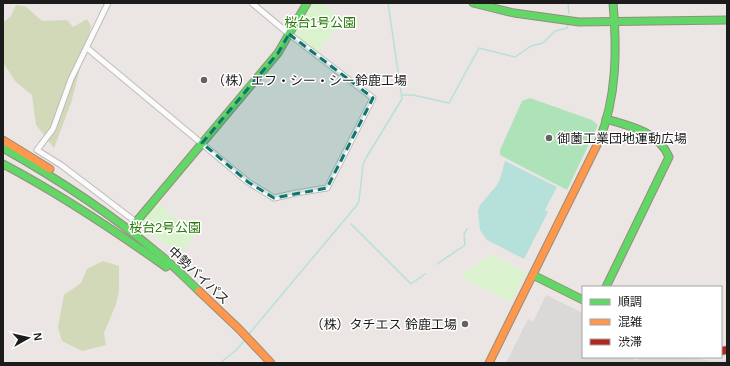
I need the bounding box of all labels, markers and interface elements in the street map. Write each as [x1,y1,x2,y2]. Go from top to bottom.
park label: 桜台1号公園 [284,15,356,30]
place label: （株）エフ・シー・シー鈴鹿工場 [212,73,407,88]
marker: （株）エフ・シー・シー鈴鹿工場 [199,75,209,85]
place label: 御薗工業団地運動広場 [557,131,687,146]
marker: 御薗工業団地運動広場 [544,133,554,143]
park label: 桜台2号公園 [129,220,201,235]
street label: 中勢バイパス [165,243,232,307]
legend [582,286,722,358]
text: 順調 [618,295,642,309]
text: 混雑 [618,315,642,329]
place label: （株）タチエス 鈴鹿工場 [310,317,457,332]
north arrow [8,318,48,358]
marker: （株）タチエス 鈴鹿工場 [460,319,470,329]
text: N [31,332,44,341]
text: 渋滞 [618,335,642,349]

